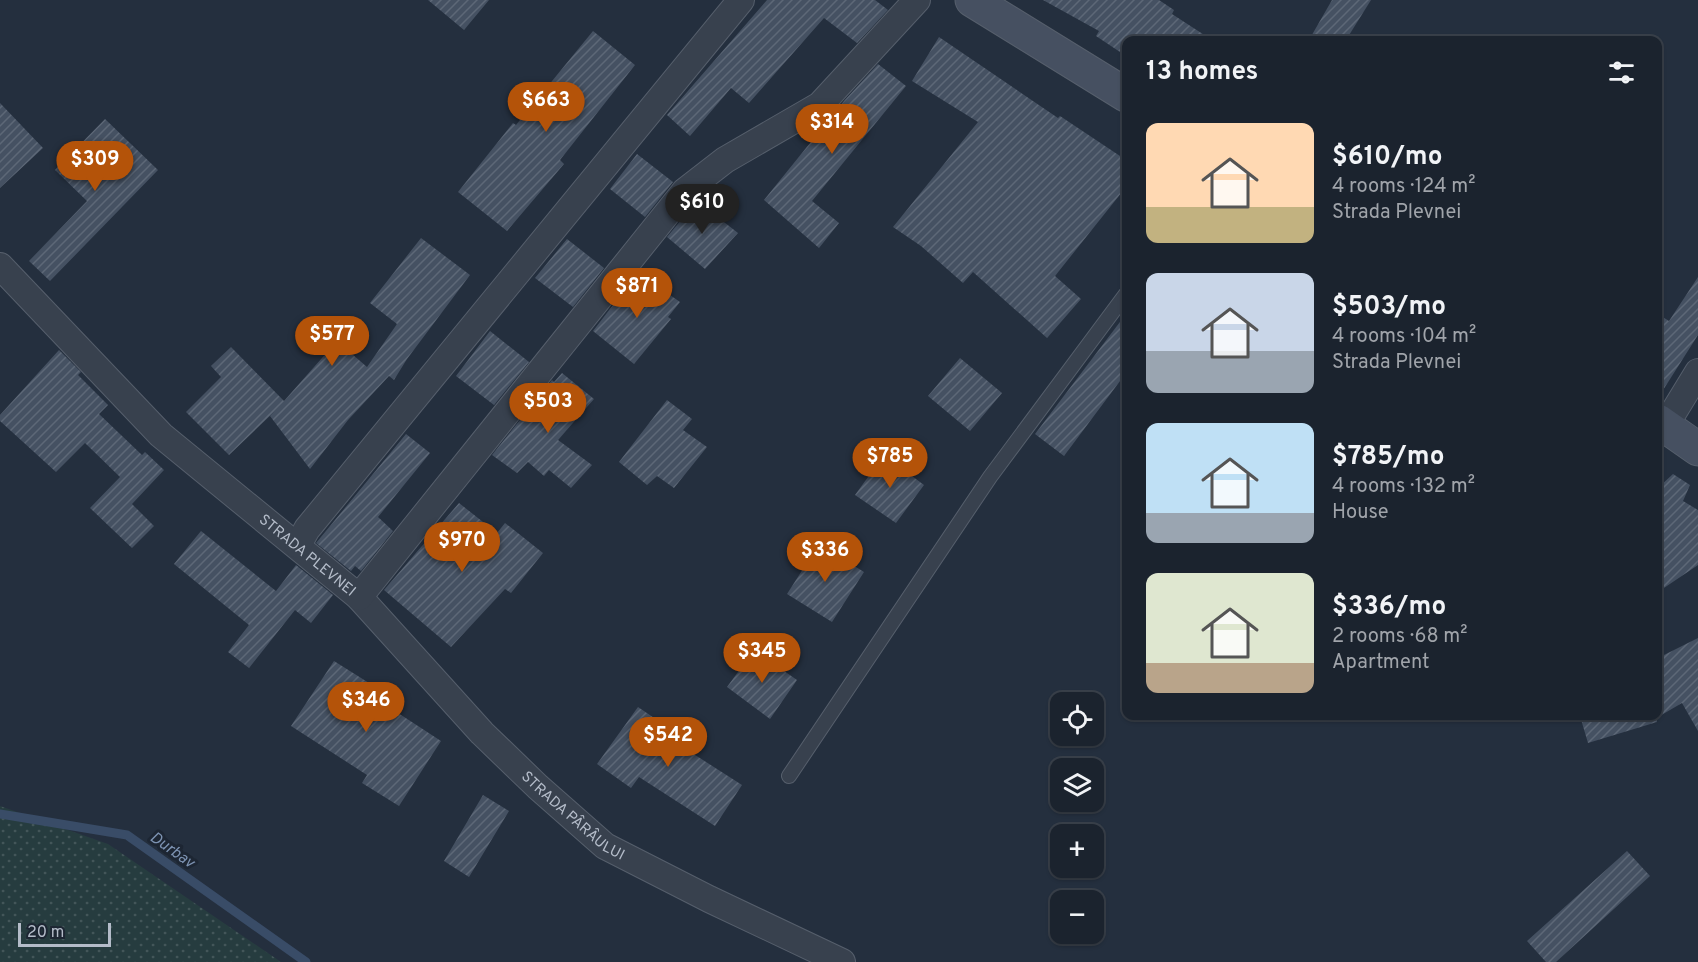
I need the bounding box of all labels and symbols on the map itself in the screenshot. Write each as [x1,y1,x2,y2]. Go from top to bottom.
pin: $663 [510,82,582,133]
pin: $314 [796,104,868,155]
pin: $309 [59,141,131,192]
pin: $610 [666,184,738,235]
pin: $871 [601,268,673,319]
pin: $577 [296,316,368,367]
pin: $503 [512,383,584,434]
pin: $785 [854,438,926,489]
street label: STRADA PLEVNEI [255,511,359,601]
pin: $970 [426,522,498,573]
pin: $336 [789,532,861,583]
pin: $345 [726,633,798,684]
pin: $346 [330,682,402,733]
pin: $542 [632,717,704,768]
street label: STRADA PÂRÂULUI [516,768,628,865]
water label: Durbav [146,828,199,874]
scale bar [18,920,111,948]

